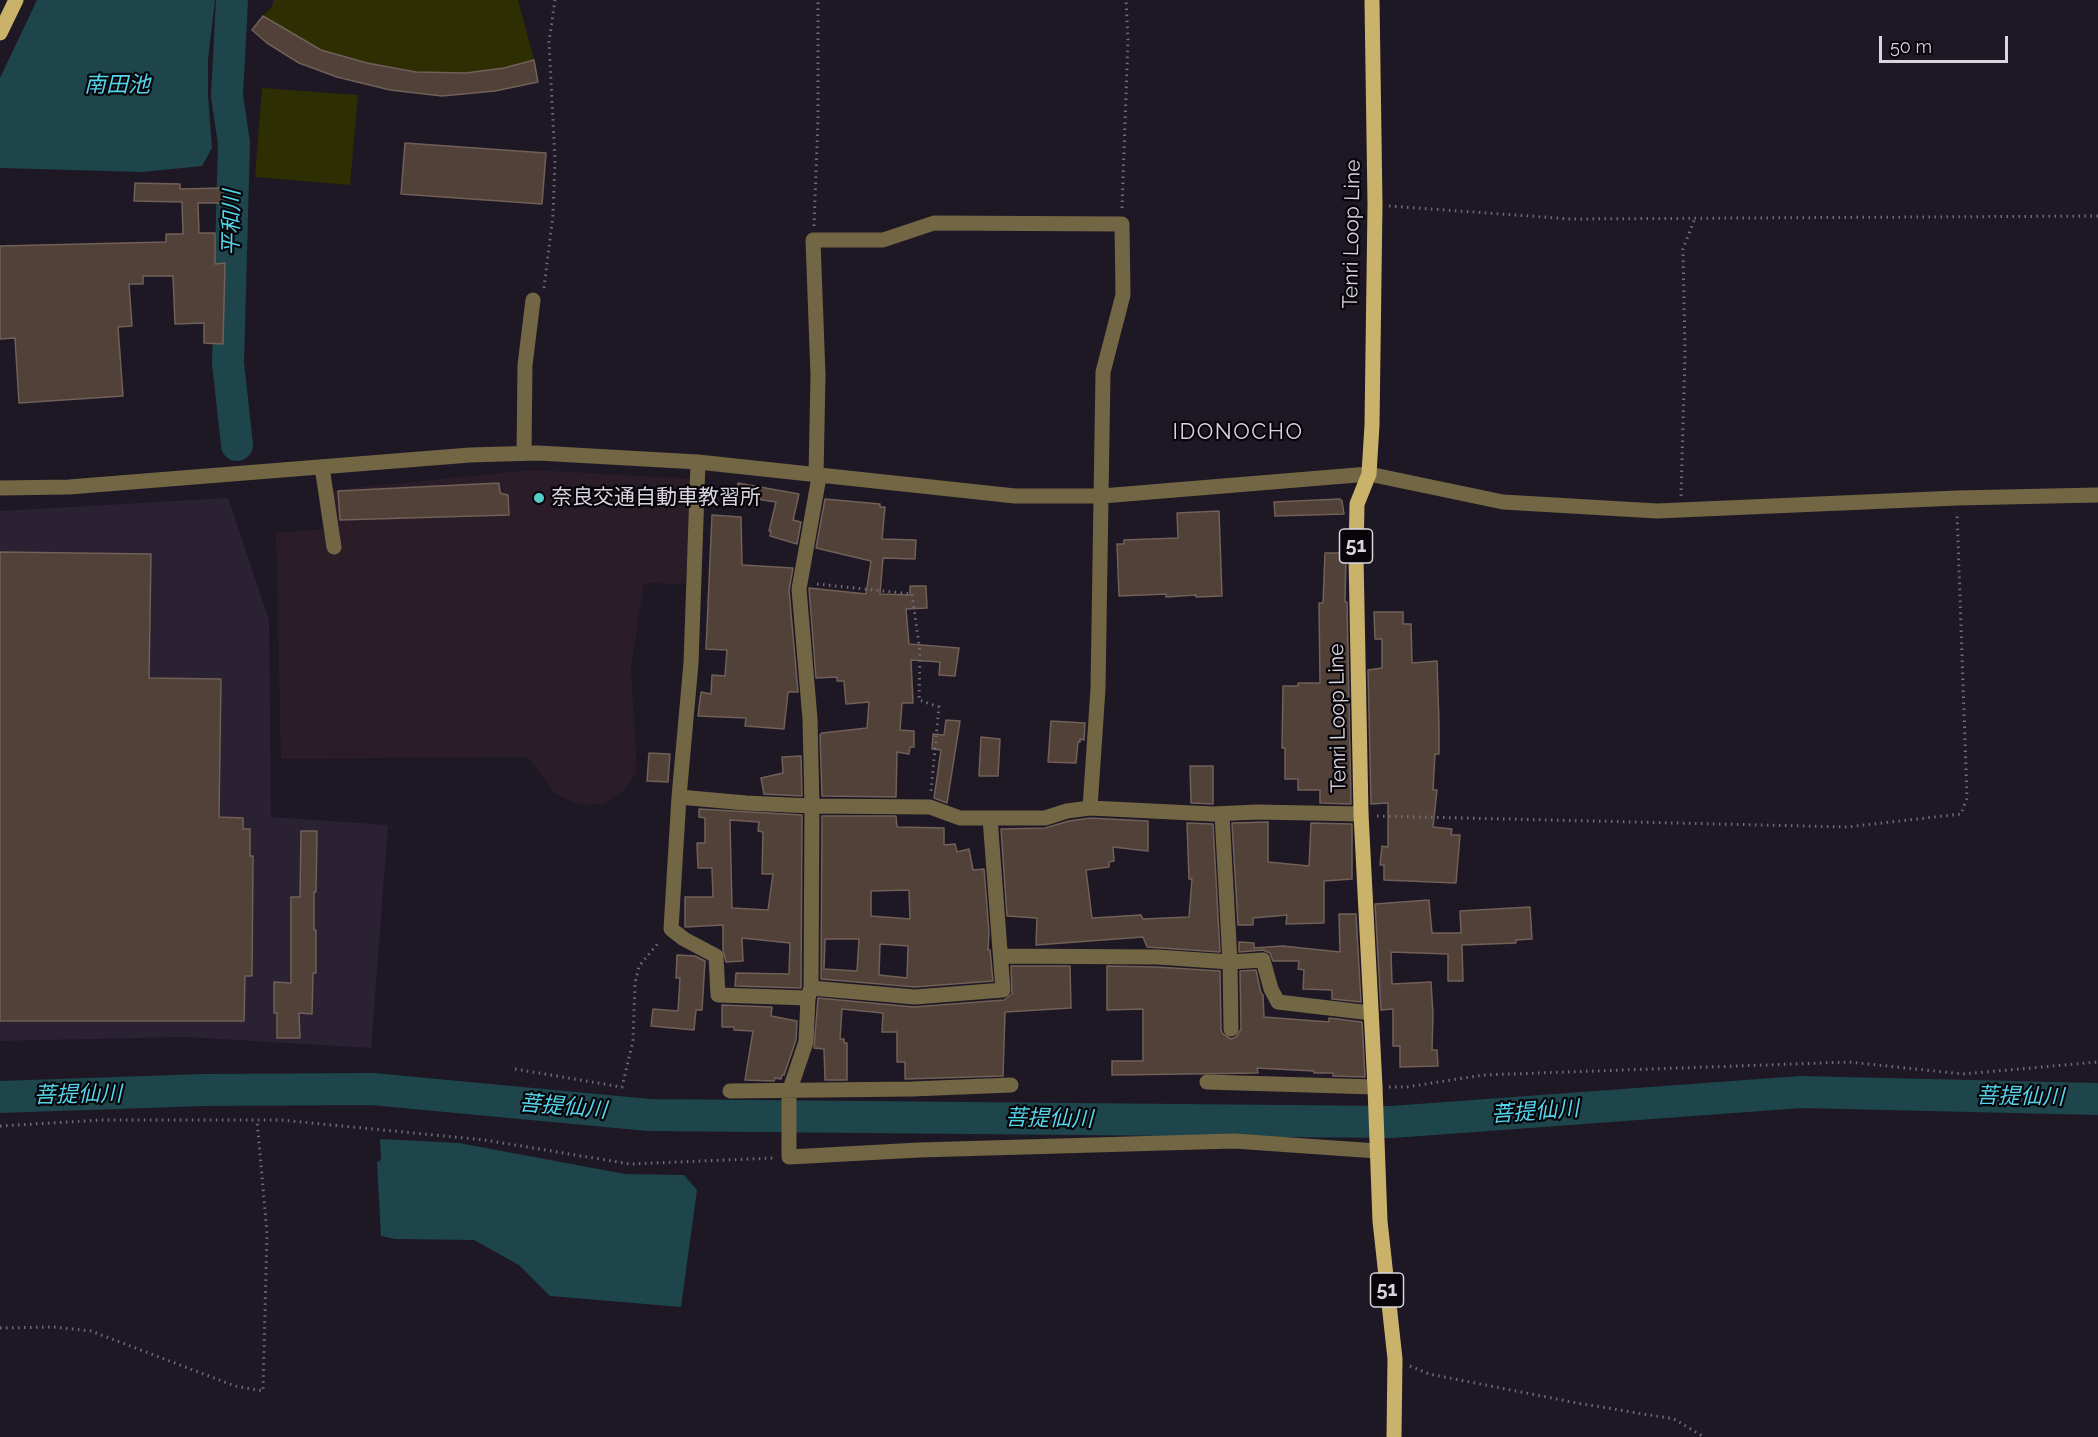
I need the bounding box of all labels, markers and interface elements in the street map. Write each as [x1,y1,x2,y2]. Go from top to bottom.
scale bar [1882,24,2011,62]
text: 50 m [1890,36,1932,57]
water label: 南田池 [84,72,150,98]
street label: Tenri Loop Line [1338,159,1366,309]
water label: 平和川 [218,190,246,256]
district label: IDONOCHO [1172,419,1304,445]
place label: 奈良交通自動車教習所 [551,485,761,511]
marker: 奈良交通自動車教習所 [532,491,546,505]
road number: 51 [1340,529,1372,563]
street label: Tenri Loop Line [1324,643,1352,793]
water label: 菩提仙川 [34,1081,122,1109]
water label: 菩提仙川 [1976,1083,2064,1111]
water label: 菩提仙川 [518,1090,608,1124]
water label: 菩提仙川 [1490,1096,1580,1128]
water label: 菩提仙川 [1005,1105,1093,1133]
road number: 51 [1370,1273,1404,1307]

